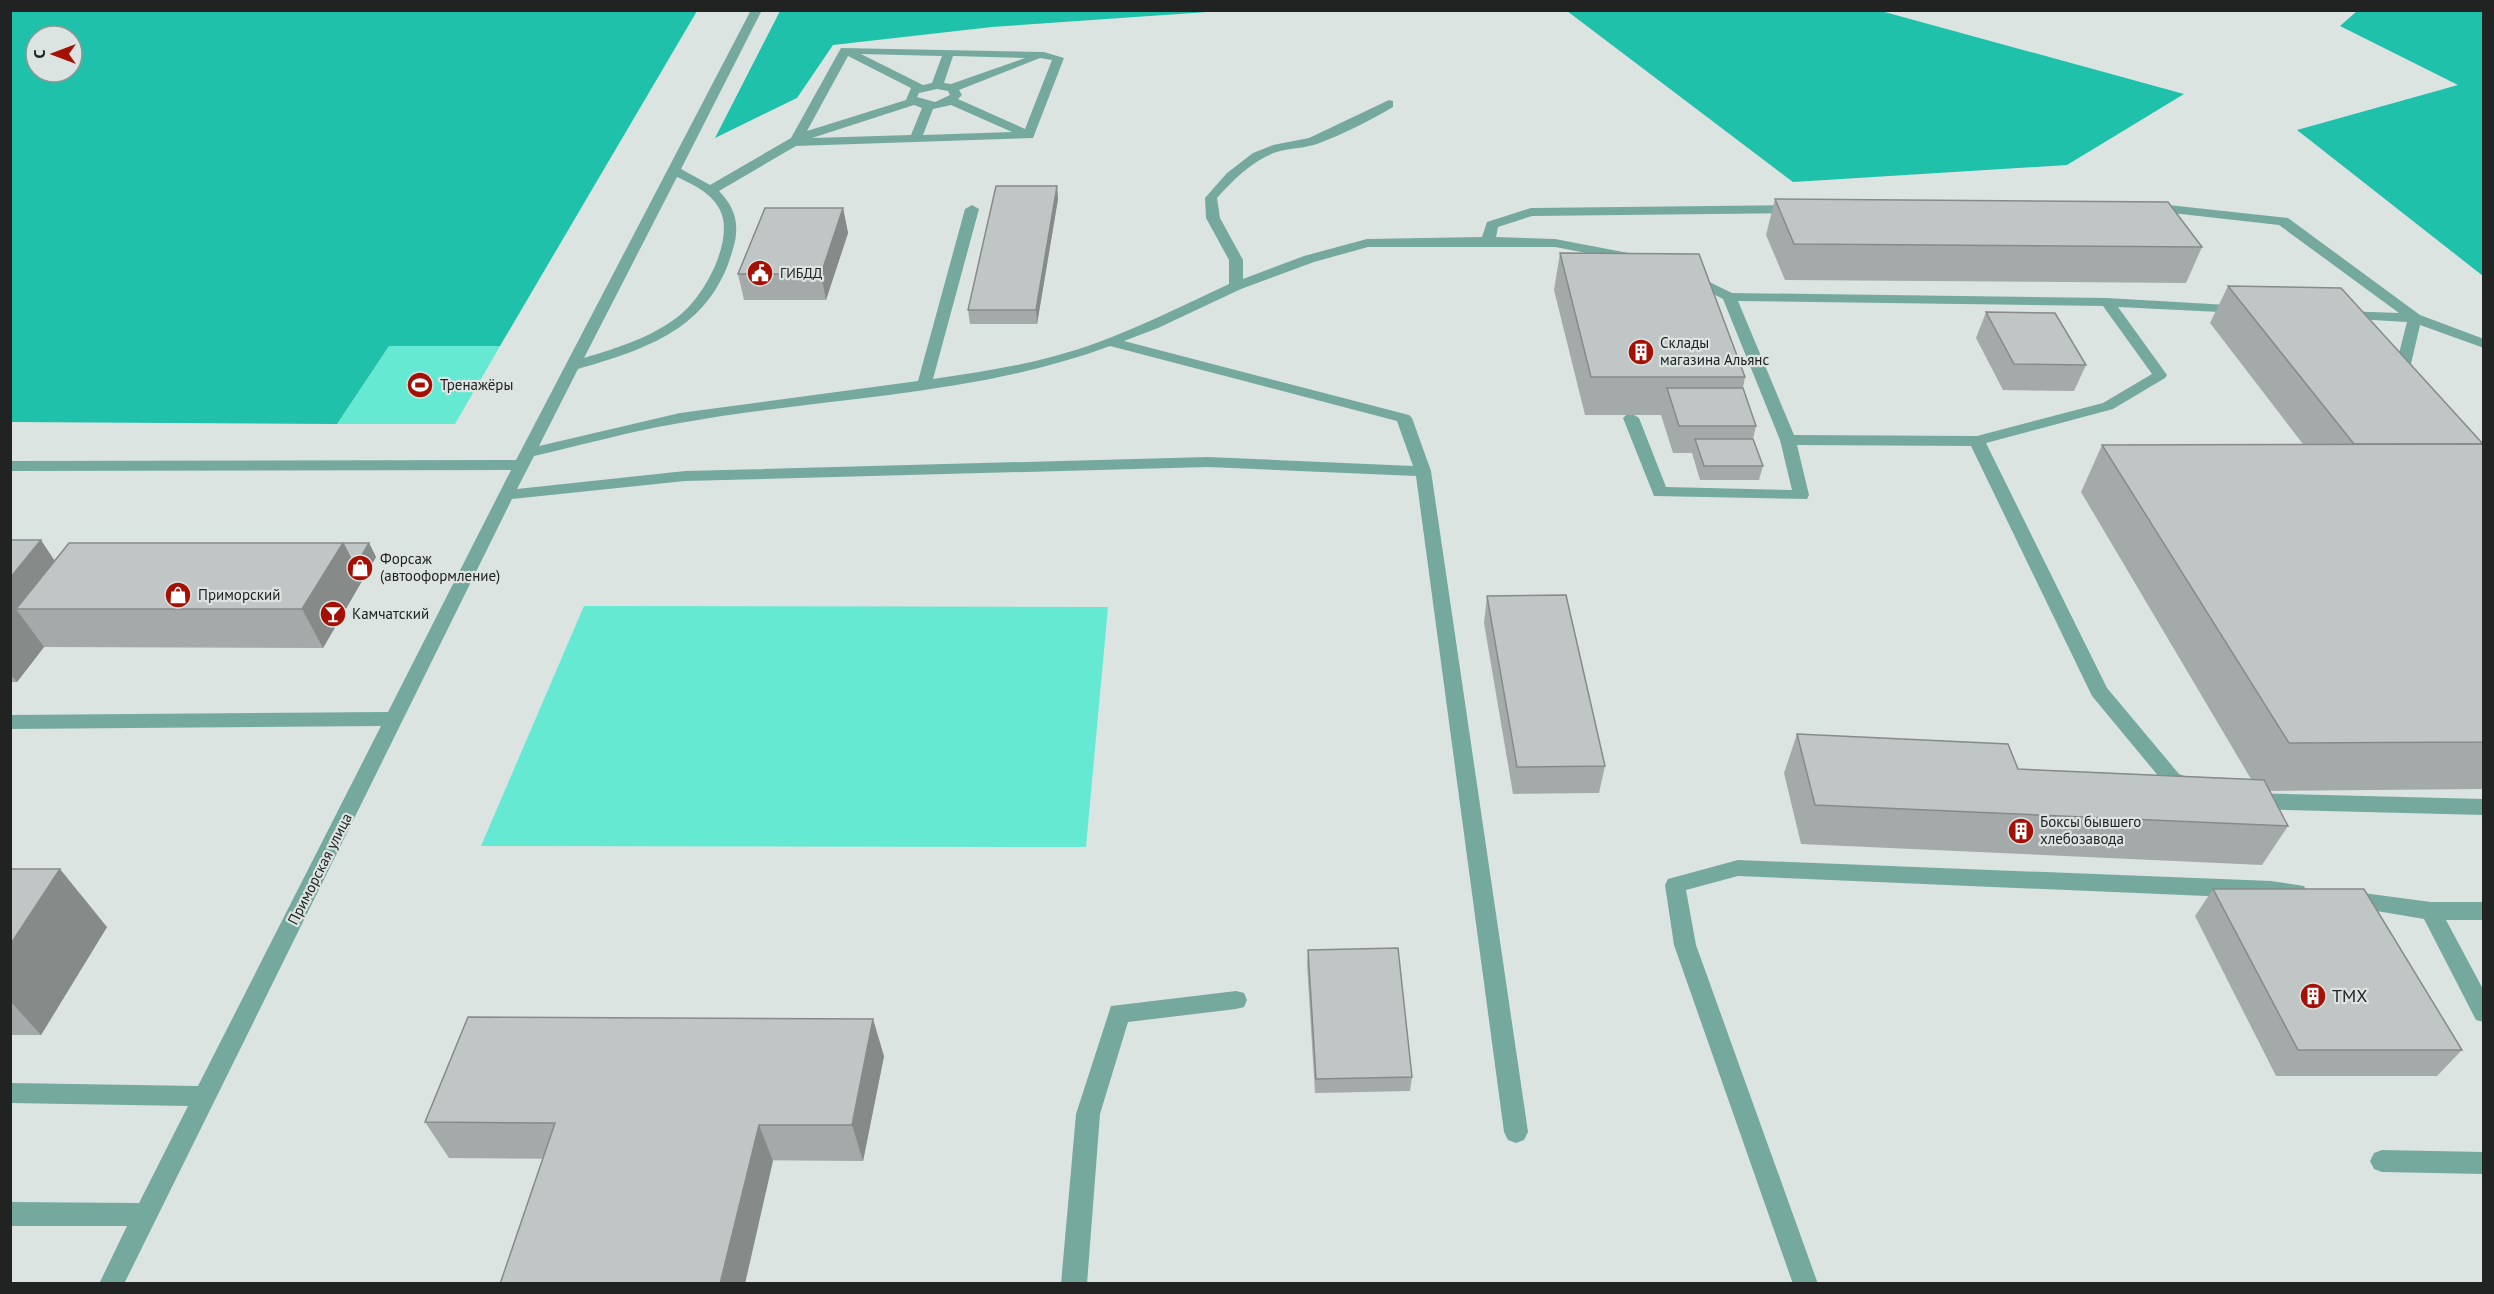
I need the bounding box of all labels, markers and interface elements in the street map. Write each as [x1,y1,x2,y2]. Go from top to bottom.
north arrow [24,24,84,84]
text: С [29,49,49,58]
public building icon: ГИБДД [745,258,775,288]
place label: ГИБДД [780,264,823,282]
place label: Склады магазина Альянс [1660,333,1769,369]
building icon: Склады магазина Альянс [1626,337,1656,367]
sports icon: Тренажёры [405,370,435,400]
place label: Тренажёры [440,375,513,394]
place label: Форсаж (автооформление) [380,549,500,585]
shop icon: Форсаж (автооформление) [345,553,375,583]
shop icon: Приморский [163,580,193,610]
place label: Приморский [198,585,280,604]
bar icon: Камчатский [318,599,348,629]
place label: Камчатский [352,604,429,623]
street label: Приморская улица [283,810,356,928]
place label: Боксы бывшего хлебозавода [2040,812,2141,848]
building icon: Боксы бывшего хлебозавода [2006,816,2036,846]
building icon: ТМХ [2298,981,2328,1011]
place label: ТМХ [2332,984,2367,1007]

